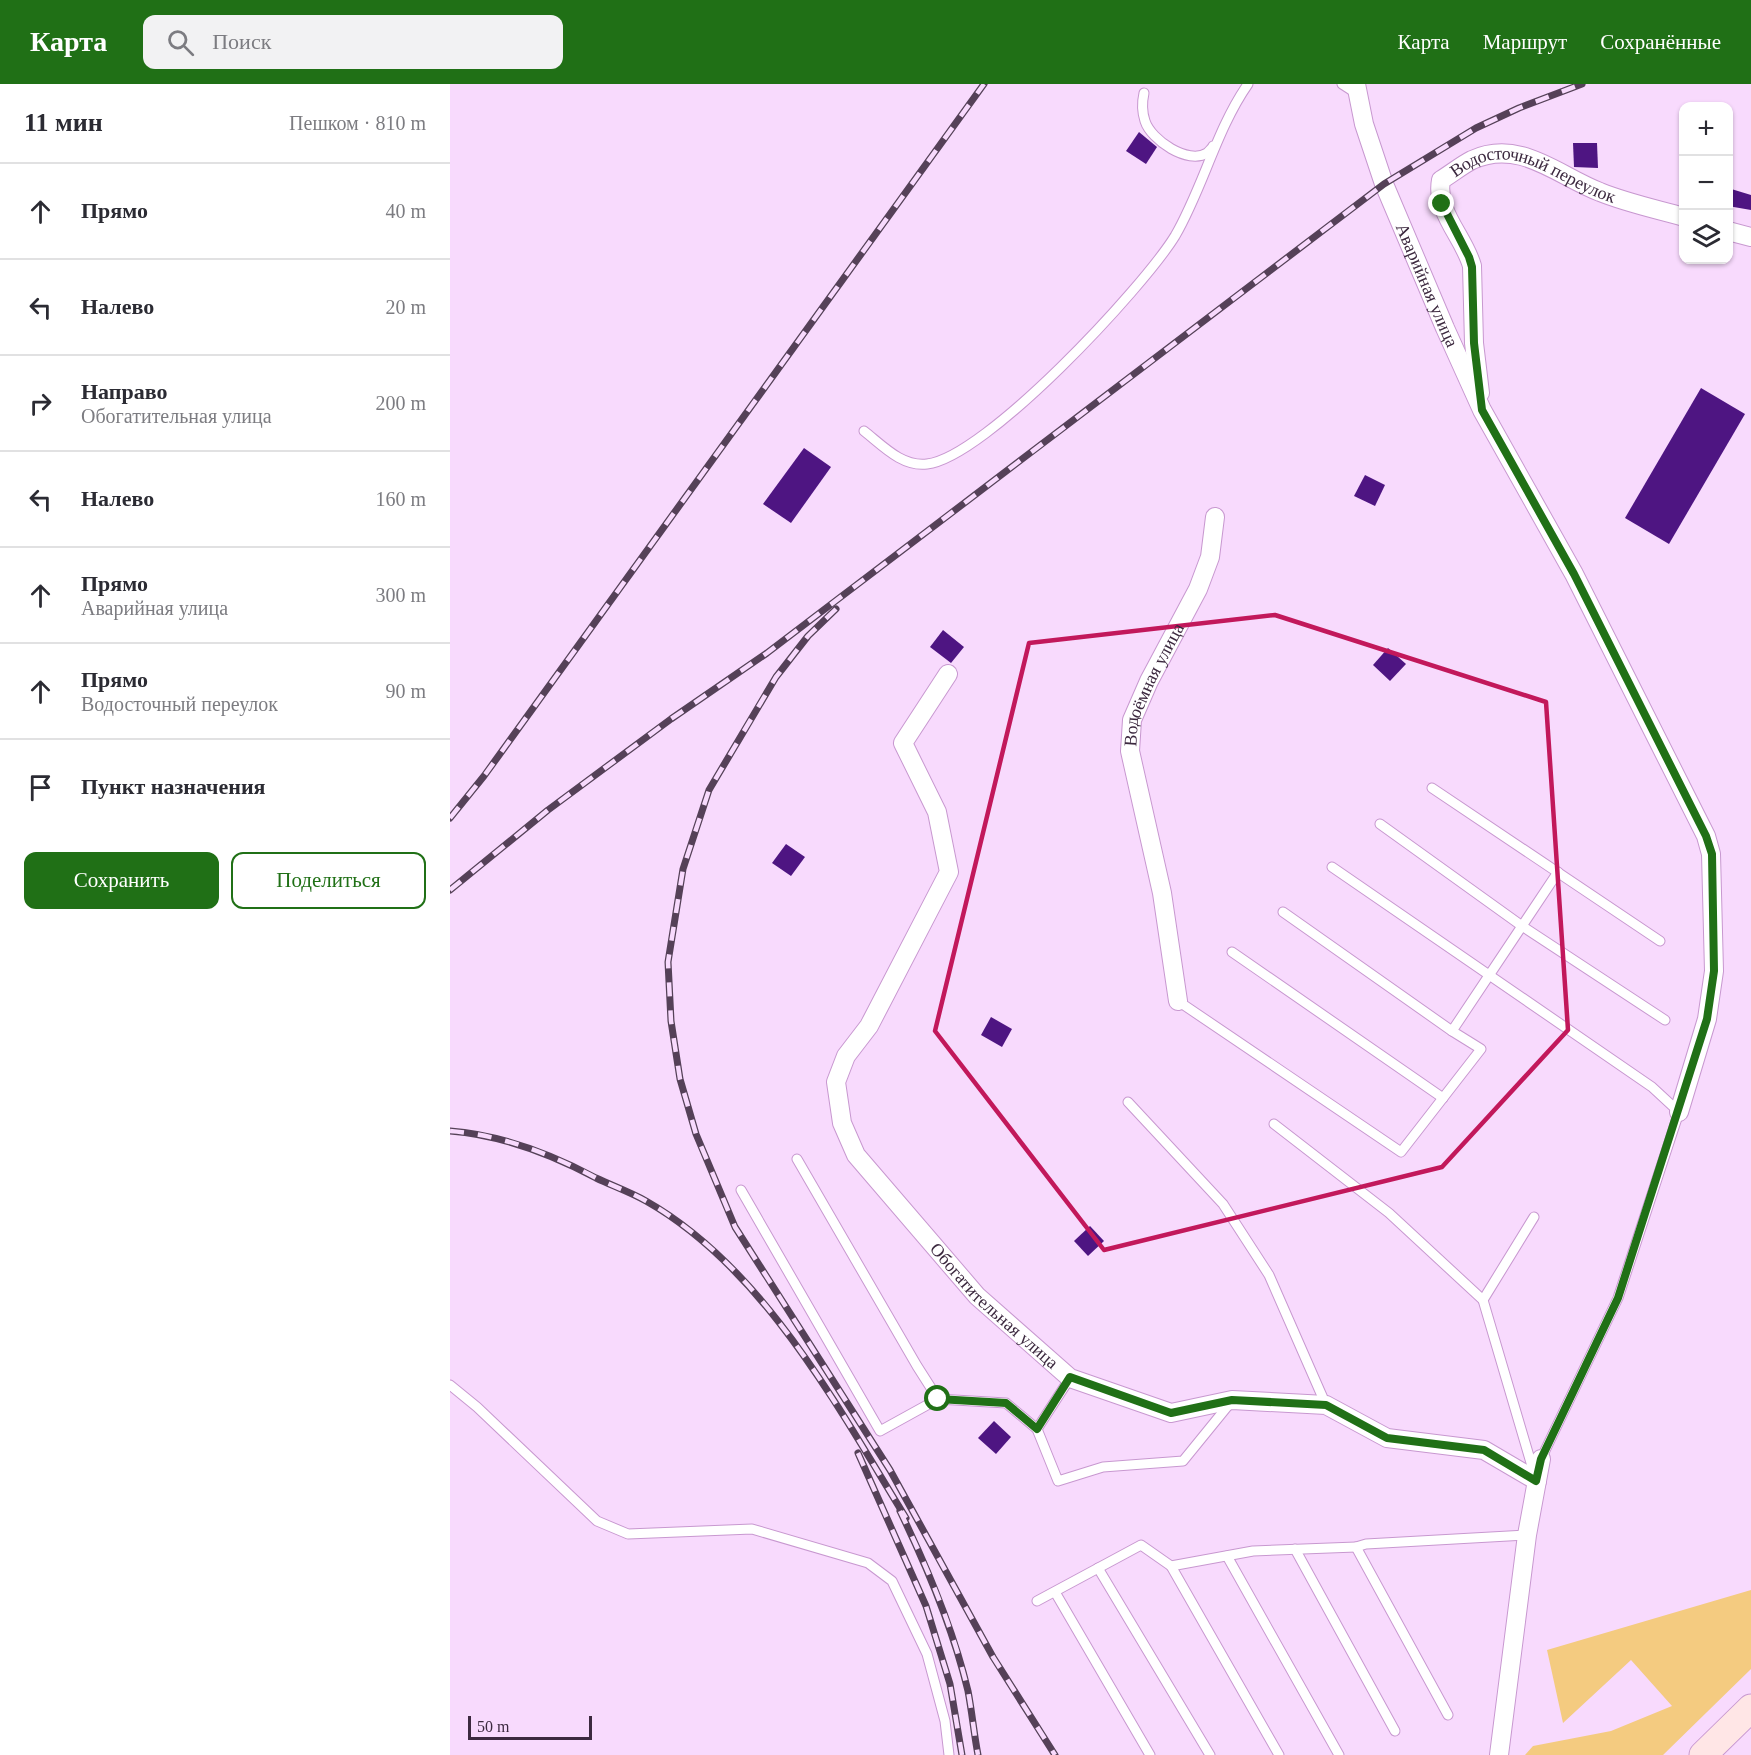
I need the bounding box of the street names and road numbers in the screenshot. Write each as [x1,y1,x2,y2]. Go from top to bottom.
street label: Водосточный переулок [1446,143,1619,207]
street label: Аварийная улица [1392,220,1462,350]
street label: Водоёмная улица [1120,620,1188,747]
street label: Обогатительная улица [926,1239,1062,1373]

